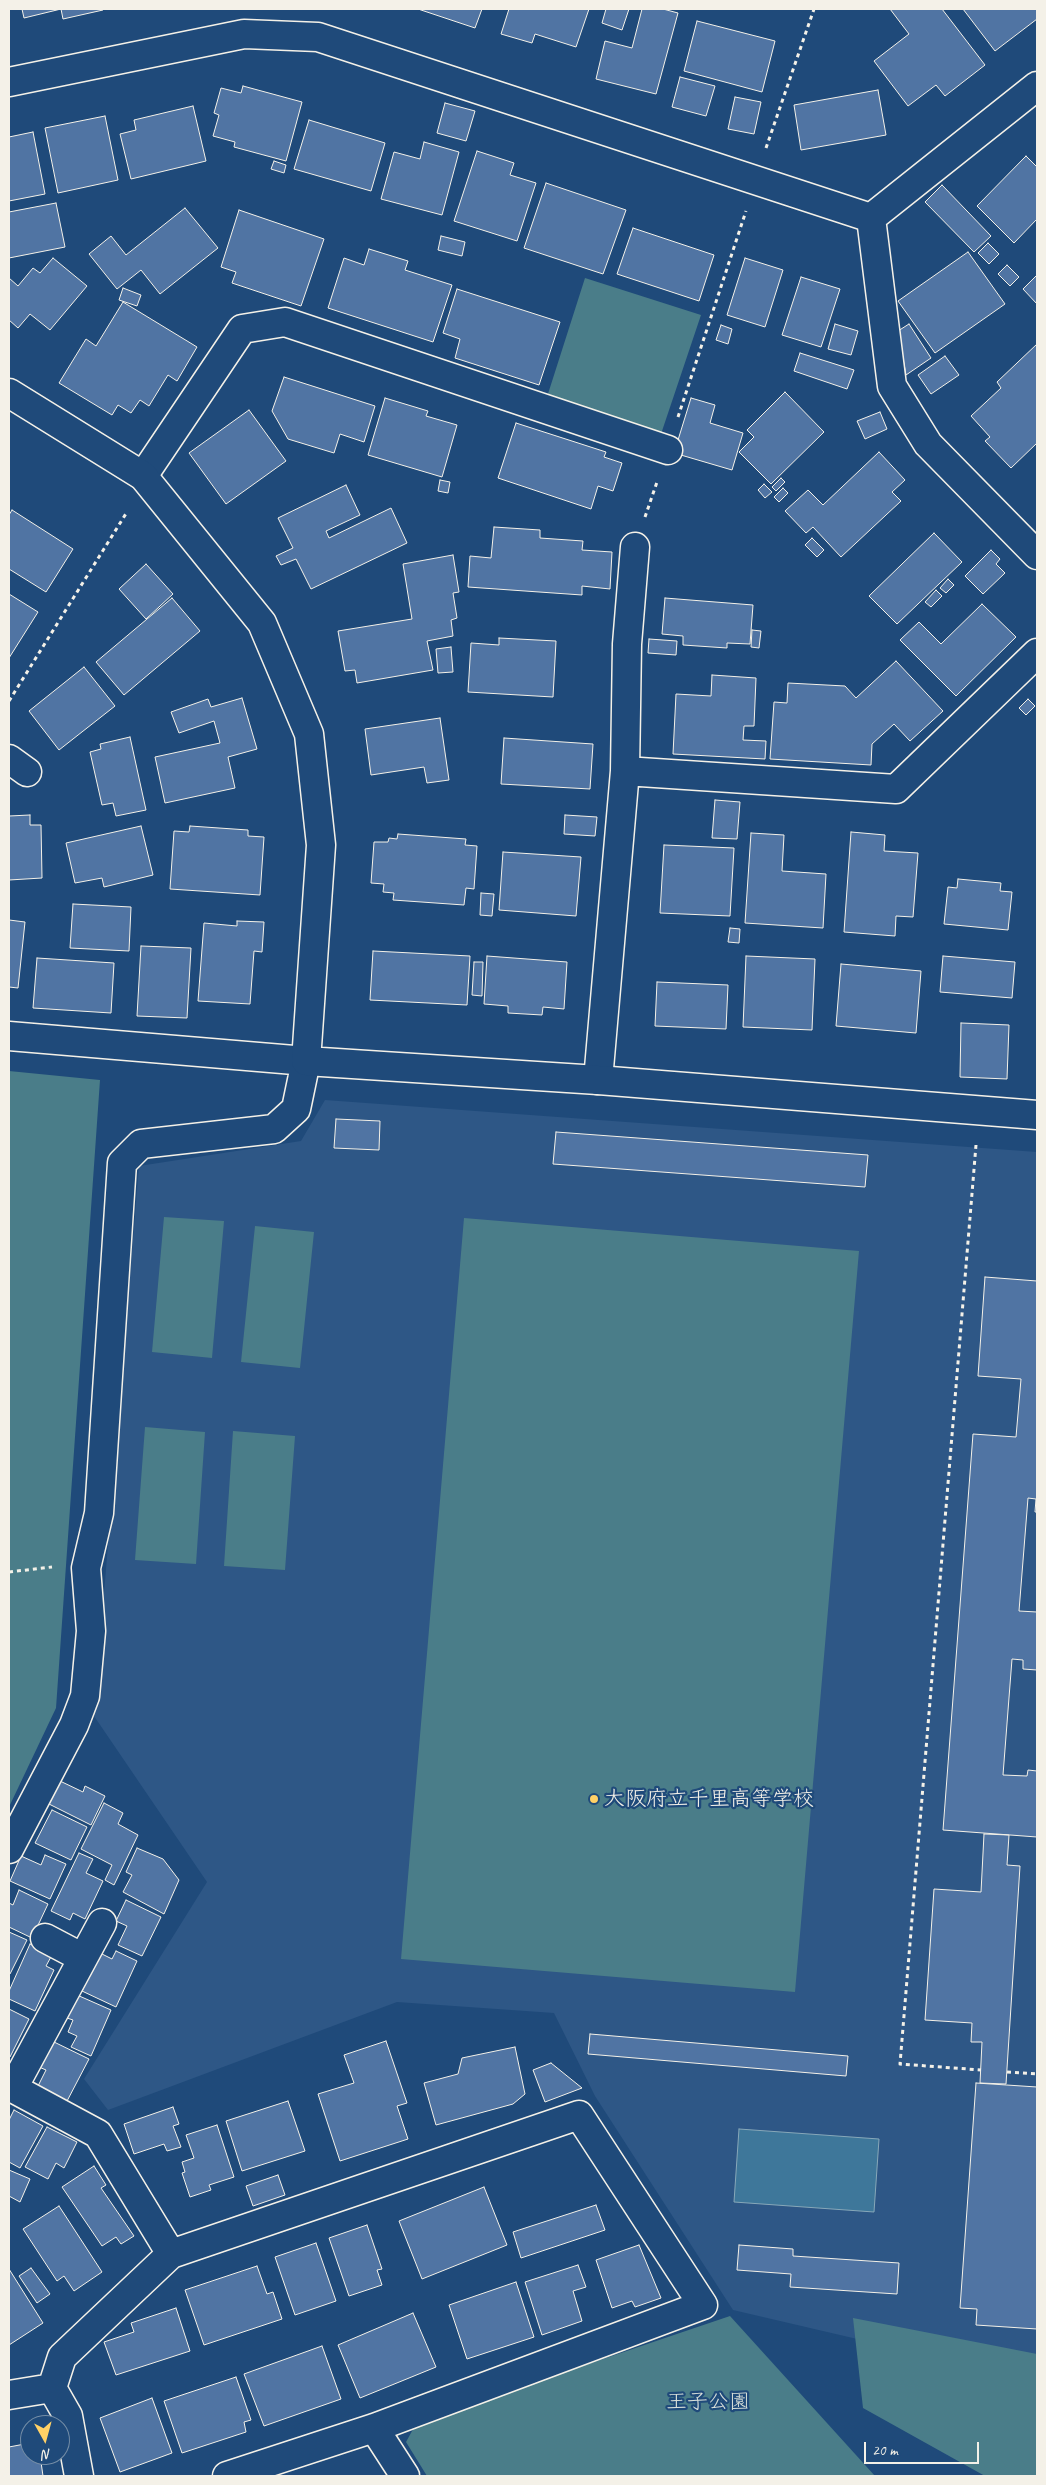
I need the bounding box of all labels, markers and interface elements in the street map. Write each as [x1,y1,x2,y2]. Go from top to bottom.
place label: 大阪府立千里高等学校 [604,1786,814,1812]
marker: 大阪府立千里高等学校 [588,1793,600,1805]
park label: 王子公園 [666,2389,750,2415]
north arrow [20,2415,70,2465]
scale bar [866,2432,981,2464]
text: 20 m [872,2441,898,2460]
text: N [41,2445,52,2463]

